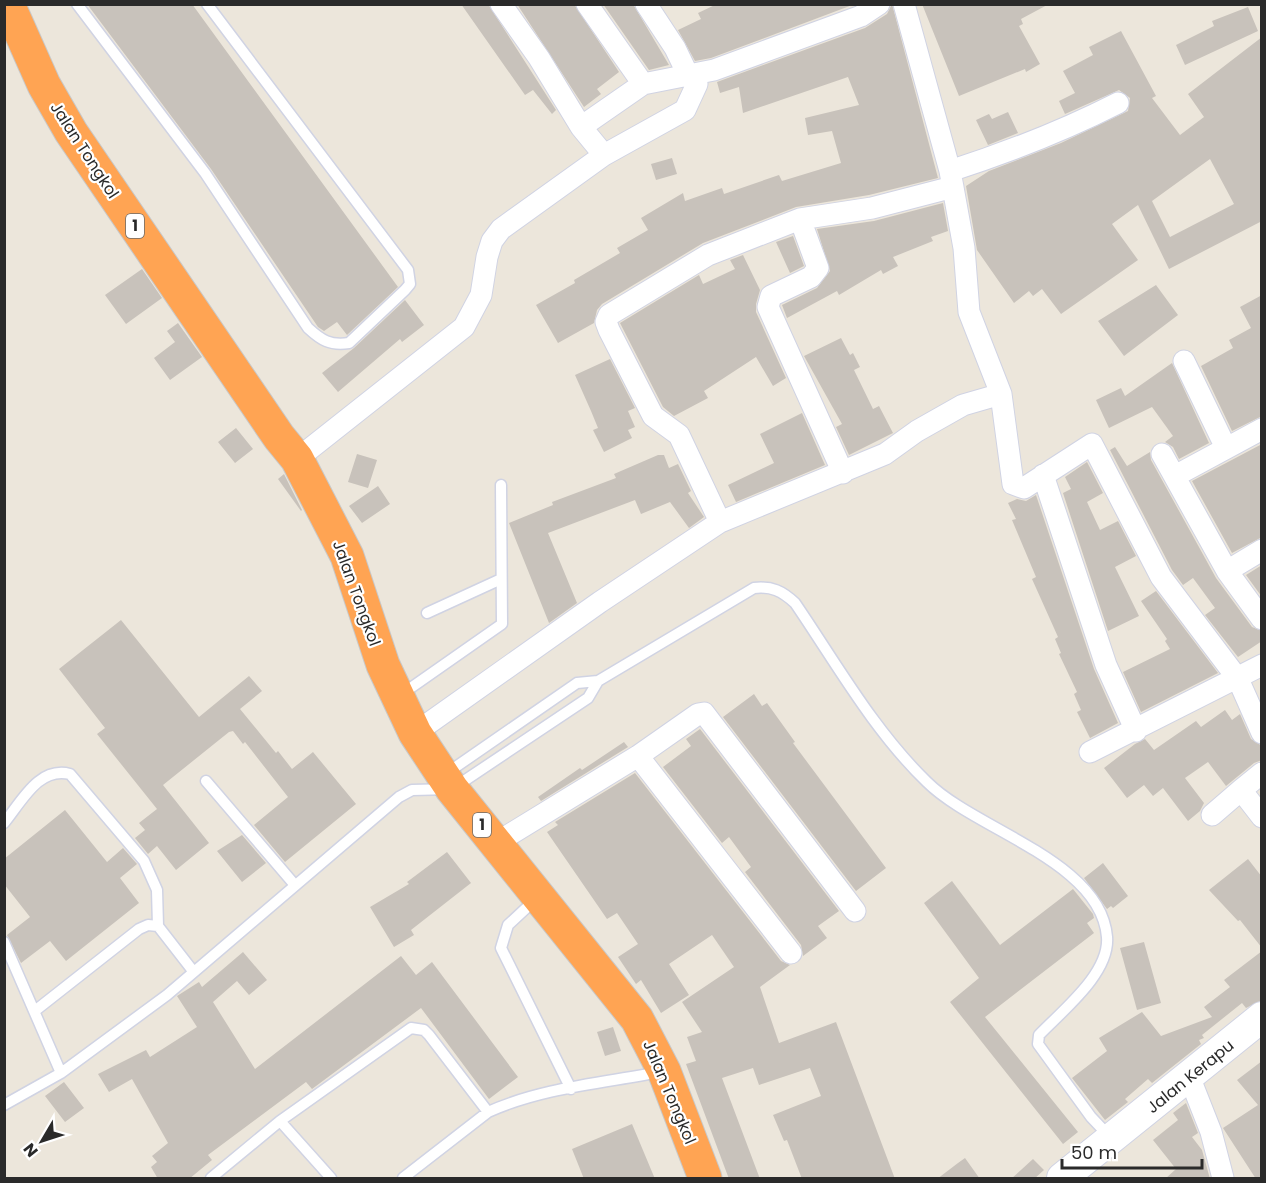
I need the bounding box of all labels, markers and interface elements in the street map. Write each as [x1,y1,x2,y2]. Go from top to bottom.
street label: Jalan Tongkol [45,97,124,203]
road number: 1 [126,214,144,238]
street label: Jalan Tongkol [327,537,386,649]
road number: 1 [473,813,491,837]
street label: Jalan Kerapu [1142,1034,1239,1119]
street label: Jalan Tongkol [637,1037,702,1148]
north arrow [12,1111,72,1171]
scale bar [1062,1132,1202,1170]
text: N [18,1138,43,1162]
text: 50 m [1071,1140,1117,1165]

